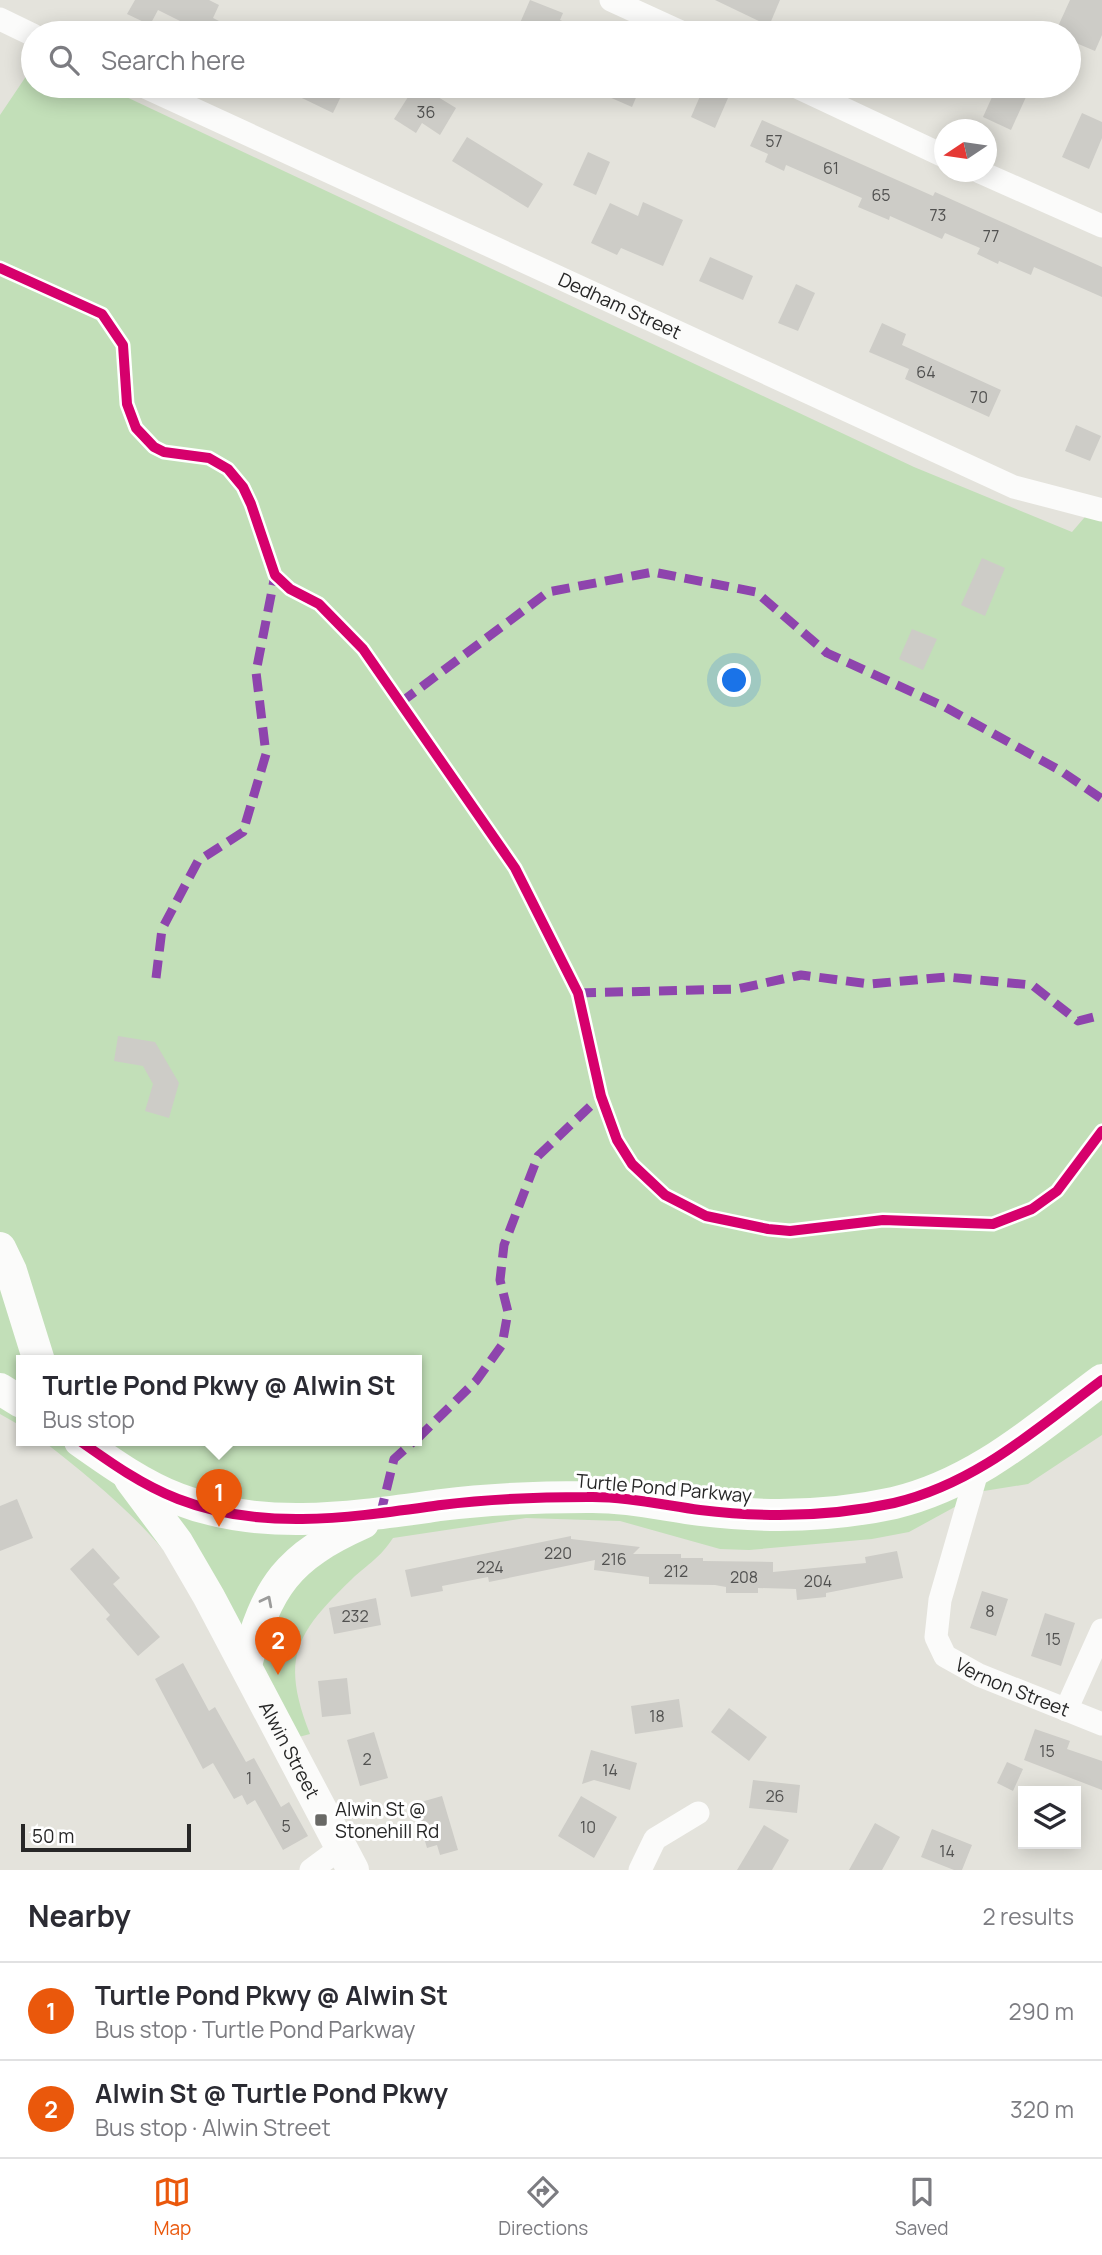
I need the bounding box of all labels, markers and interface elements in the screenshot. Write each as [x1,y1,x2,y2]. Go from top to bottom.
search box [21,21,1081,98]
icon: search [45,41,83,79]
text: Search here [101,42,246,78]
house number: 36 [417,101,435,123]
north arrow [934,119,997,182]
house number: 57 [765,130,783,152]
house number: 61 [823,157,839,179]
house number: 65 [871,184,891,206]
house number: 73 [930,204,946,226]
house number: 77 [983,225,999,247]
street label: Dedham Street [554,266,686,345]
house number: 64 [916,361,936,383]
house number: 70 [970,386,988,408]
your location [717,663,751,697]
popup [16,1355,422,1446]
text: Turtle Pond Pkwy @ Alwin St [43,1367,395,1403]
text: Bus stop [43,1403,135,1435]
street label: Turtle Pond Parkway [575,1467,753,1509]
pin: 1 [196,1469,242,1527]
house number: 220 [544,1542,572,1564]
house number: 216 [601,1548,627,1570]
house number: 224 [476,1556,504,1578]
house number: 212 [664,1560,688,1582]
house number: 208 [730,1566,758,1588]
house number: 204 [804,1570,832,1592]
one-way arrow [259,1596,273,1608]
house number: 8 [985,1600,995,1622]
house number: 232 [341,1605,369,1627]
pin: 2 [255,1617,301,1675]
house number: 15 [1045,1628,1061,1650]
street label: Vernon Street [951,1651,1073,1723]
street label: Alwin Street [253,1697,326,1803]
house number: 18 [649,1705,665,1727]
house number: 15 [1039,1740,1055,1762]
house number: 2 [362,1748,372,1770]
house number: 14 [602,1759,618,1781]
house number: 1 [246,1767,252,1789]
house number: 26 [765,1785,785,1807]
map controls [1018,1786,1081,1849]
button: layers [1018,1786,1081,1849]
place label: Alwin St @ Stonehill Rd [335,1796,439,1844]
marker: Alwin St @ Stonehill Rd [313,1812,329,1828]
house number: 5 [281,1815,291,1837]
house number: 10 [580,1816,596,1838]
scale bar [21,1821,191,1853]
text: 50 m [32,1823,74,1849]
house number: 14 [939,1840,955,1862]
text: Nearby [28,1895,131,1936]
text: 2 results [982,1900,1074,1932]
text: Turtle Pond Pkwy @ Alwin St [95,1977,448,2013]
text: 1 [46,1995,56,2027]
text: 290 m [1008,1995,1074,2027]
text: Bus stop · Turtle Pond Parkway [95,2013,415,2045]
text: Alwin St @ Turtle Pond Pkwy [95,2075,448,2111]
text: 2 [44,2093,58,2125]
text: 320 m [1010,2093,1074,2125]
text: Bus stop · Alwin Street [95,2111,331,2143]
tab: Map [153,2173,191,2241]
tab: Directions [498,2173,588,2241]
tab: Saved [895,2173,949,2241]

